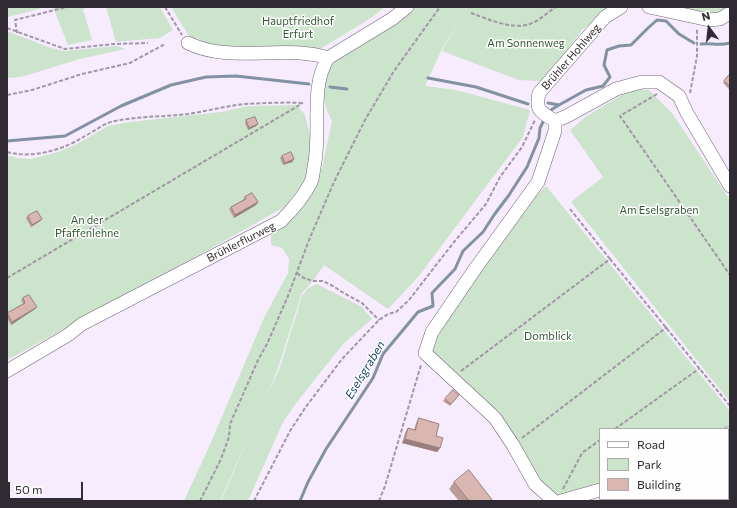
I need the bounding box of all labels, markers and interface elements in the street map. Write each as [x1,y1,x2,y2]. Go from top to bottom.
north arrow [689,8,729,48]
text: N [700,9,711,23]
park label: Hauptfriedhof Erfurt [262,14,334,40]
street label: Brühler Hohlweg [539,21,603,93]
park label: Am Sonnenweg [487,36,565,50]
park label: Am Eselsgraben [619,203,699,217]
park label: An der Pfaffenlehne [55,213,119,239]
street label: Brühlerflurweg [205,219,277,265]
park label: Domblick [524,329,572,343]
water label: Eselsgraben [342,338,388,402]
legend [599,428,729,500]
text: Road [637,437,665,451]
text: Park [637,457,662,471]
scale bar [10,474,85,500]
text: Building [637,477,681,491]
text: 50 m [15,482,43,496]

